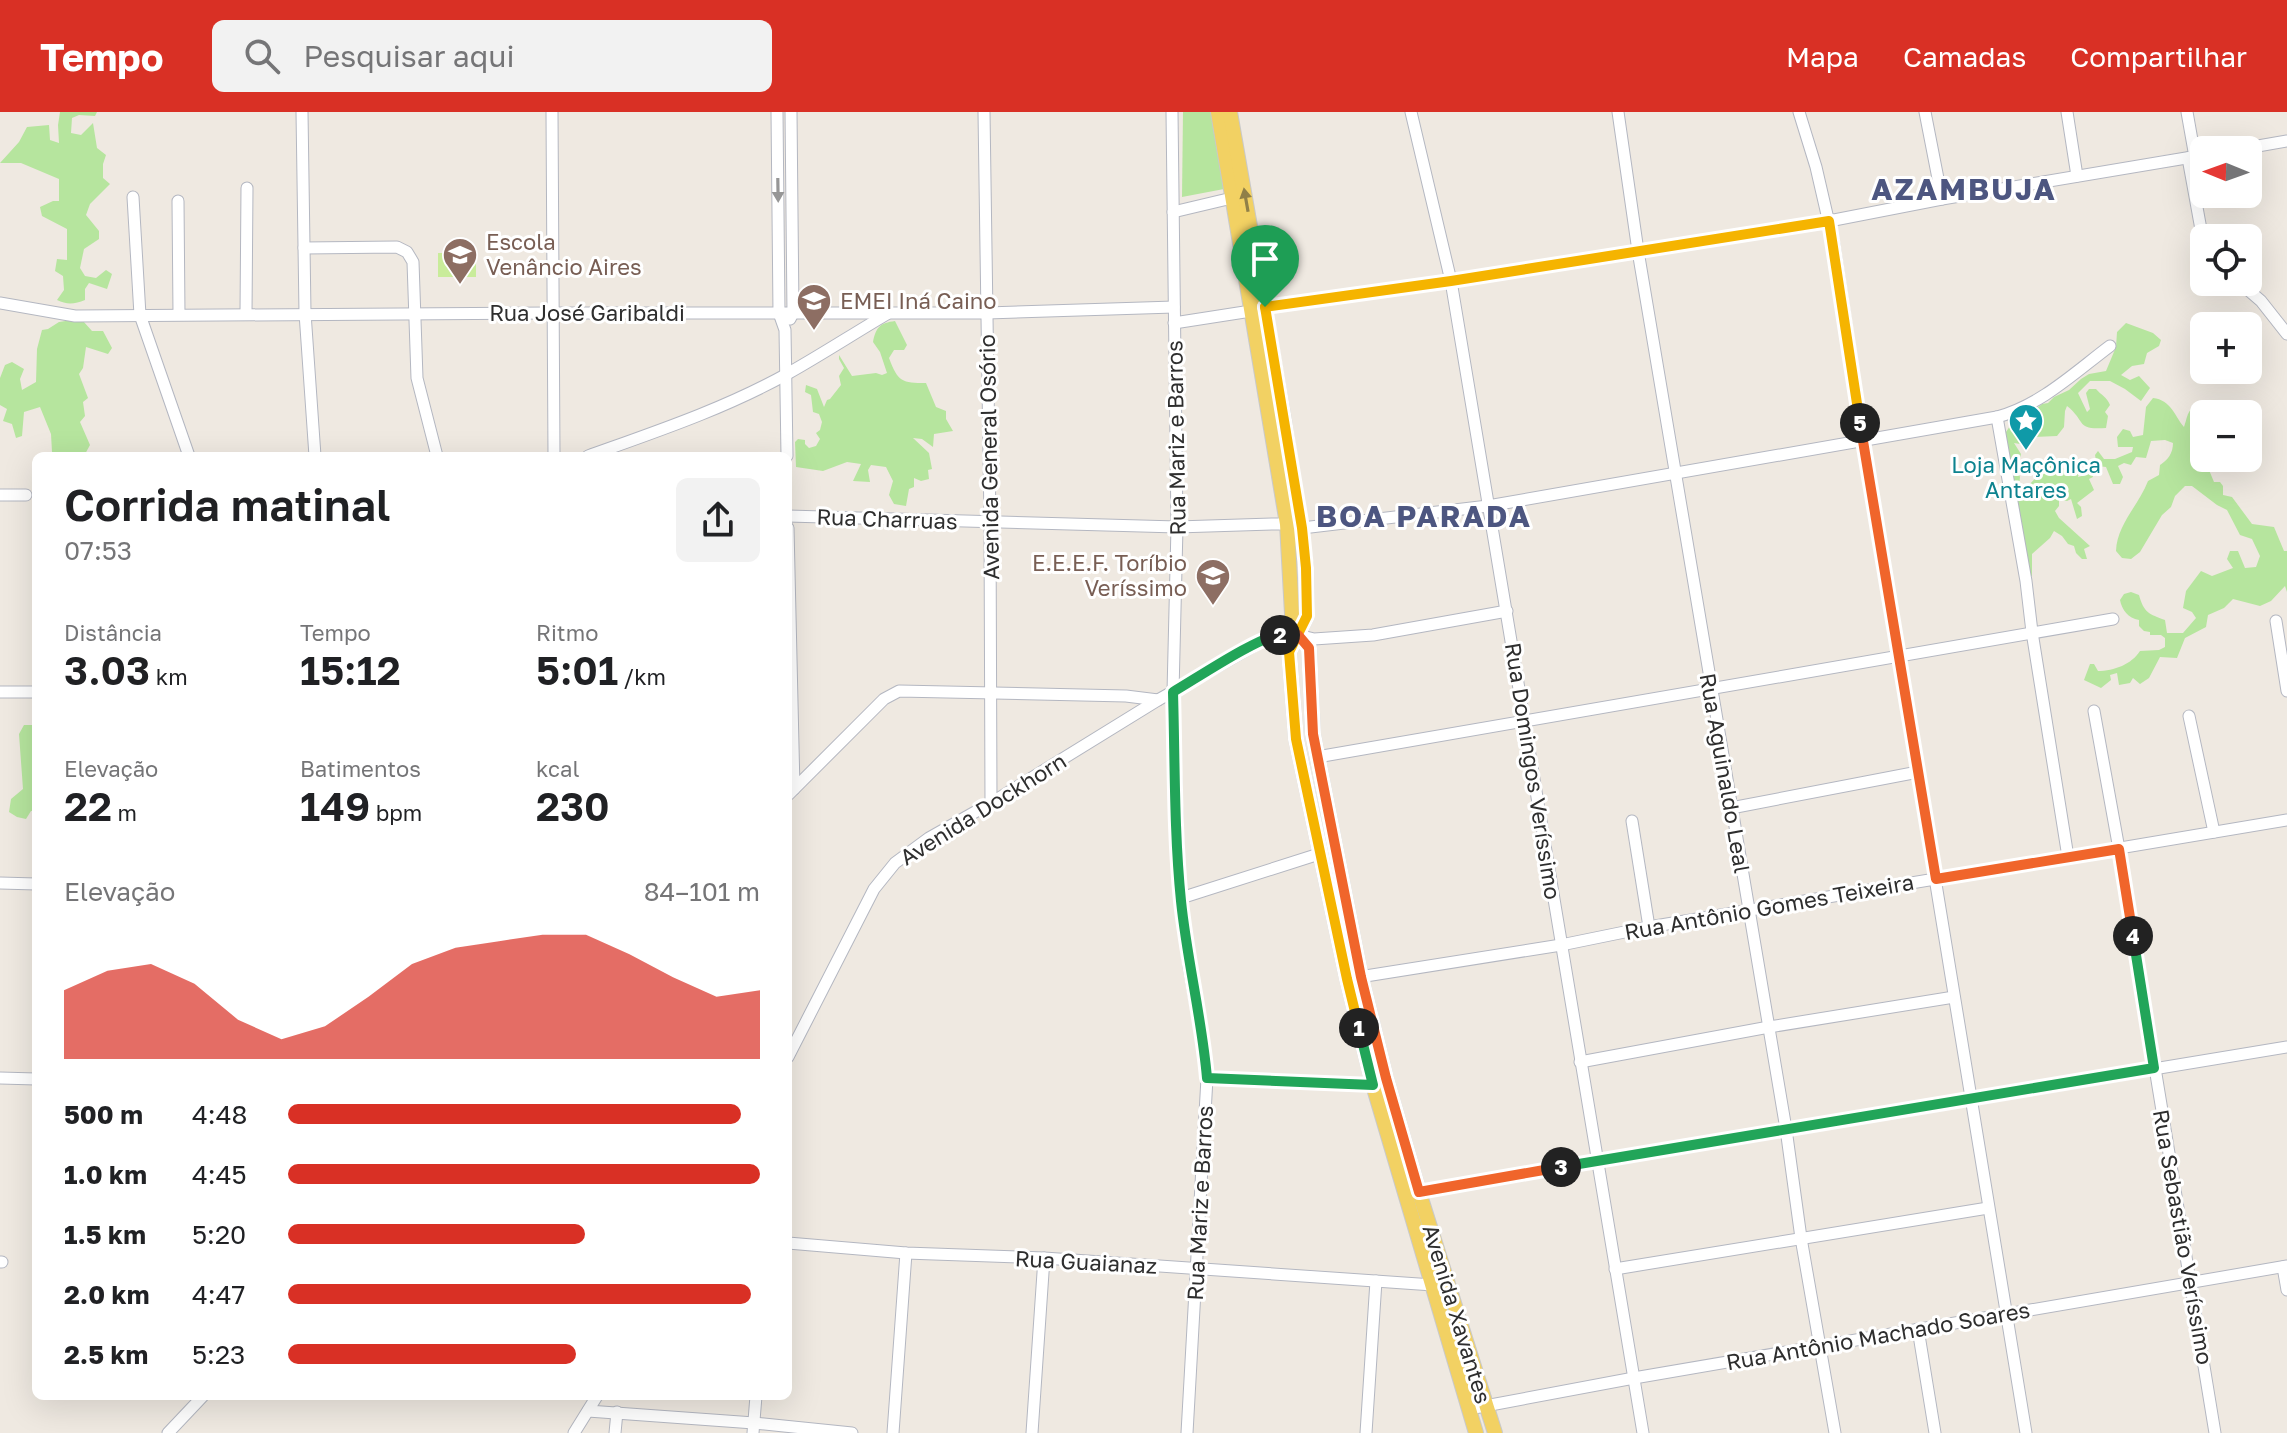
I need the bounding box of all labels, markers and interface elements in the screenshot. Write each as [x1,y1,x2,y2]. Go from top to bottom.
search box [212,20,772,92]
text: Tempo [40,34,164,79]
icon: search [240,34,284,78]
text: Pesquisar aqui [304,38,514,74]
text: Mapa [1786,40,1859,73]
text: Camadas [1903,40,2026,73]
text: Compartilhar [2070,40,2247,73]
north arrow [2190,136,2262,208]
map controls [2190,136,2262,472]
district label: AZAMBUJA [1871,171,2057,207]
one-way arrow [772,178,784,203]
one-way arrow [1239,187,1251,212]
button: locate [2190,224,2262,296]
pin [1231,225,1299,307]
place label: Escola Venâncio Aires [486,228,642,280]
school or university icon: Escola Venâncio Aires [441,236,479,286]
icon: arrive [1243,237,1287,281]
school or university icon: EMEI Iná Caino [795,282,833,332]
place label: EMEI Iná Caino [840,287,997,314]
street label: Rua José Garibaldi [489,299,685,326]
button: + [2190,312,2262,384]
street label: Avenida General Osório [973,334,1004,580]
street label: Rua Mariz e Barros [1160,340,1191,536]
button: − [2190,400,2262,472]
place icon: Loja Maçônica Antares [2007,402,2045,452]
pin: 5 [1840,403,1880,443]
text: 5 [1853,409,1867,436]
place label: Loja Maçônica Antares [1951,451,2101,503]
text: Corrida matinal [64,478,391,531]
button: share [676,478,760,562]
district label: BOA PARADA [1316,498,1532,534]
street label: Rua Charruas [816,503,958,534]
text: 07:53 [64,535,132,566]
place label: E.E.E.F. Toríbio Veríssimo [1032,549,1187,601]
school or university icon: E.E.E.F. Toríbio Veríssimo [1194,557,1232,607]
pin: 2 [1260,615,1300,655]
text: Distância [64,619,162,646]
text: Tempo [300,619,371,646]
text: Ritmo [536,619,598,646]
text: 2 [1273,621,1287,648]
street label: Rua Domingos Veríssimo [1500,641,1567,901]
text: 3.03 [64,646,150,694]
text: 15:12 [300,646,401,694]
text: 5:01 [536,646,618,694]
text: km [150,663,188,690]
text: /km [618,663,666,690]
street label: Rua Aguinaldo Leal [1695,671,1756,875]
street label: Avenida Dockhorn [895,747,1071,871]
text: Elevação [64,755,158,782]
text: Batimentos [300,755,421,782]
text: kcal [536,755,579,782]
text: 22 [64,782,112,830]
text: 149 [300,782,370,830]
text: 230 [536,782,610,830]
text: m [112,799,137,826]
text: bpm [370,799,422,826]
street label: Rua Antônio Gomes Teixeira [1622,868,1916,945]
text: Elevação [64,876,175,907]
text: 84–101 m [644,876,760,907]
pin: 4 [2113,916,2153,956]
text: 4 [2126,922,2140,949]
pin: 1 [1339,1008,1379,1048]
text: 1 [1353,1014,1365,1041]
text: 500 m [64,1099,143,1130]
text: 4:48 [192,1099,247,1130]
street label: Rua Mariz e Barros [1181,1105,1218,1301]
street label: Rua Sebastião Veríssimo [2148,1107,2219,1367]
pin: 3 [1541,1147,1581,1187]
text: 3 [1554,1153,1568,1180]
text: 1.0 km [64,1159,147,1190]
text: 4:45 [192,1159,247,1190]
text: 1.5 km [64,1219,146,1250]
text: 5:20 [192,1219,246,1250]
street label: Avenida Xavantes [1417,1221,1498,1407]
street label: Rua Guaianaz [1014,1244,1158,1279]
text: 2.0 km [64,1279,149,1310]
text: 4:47 [192,1279,245,1310]
street label: Rua Antônio Machado Soares [1724,1295,2032,1376]
text: 2.5 km [64,1339,148,1370]
text: 5:23 [192,1339,245,1370]

